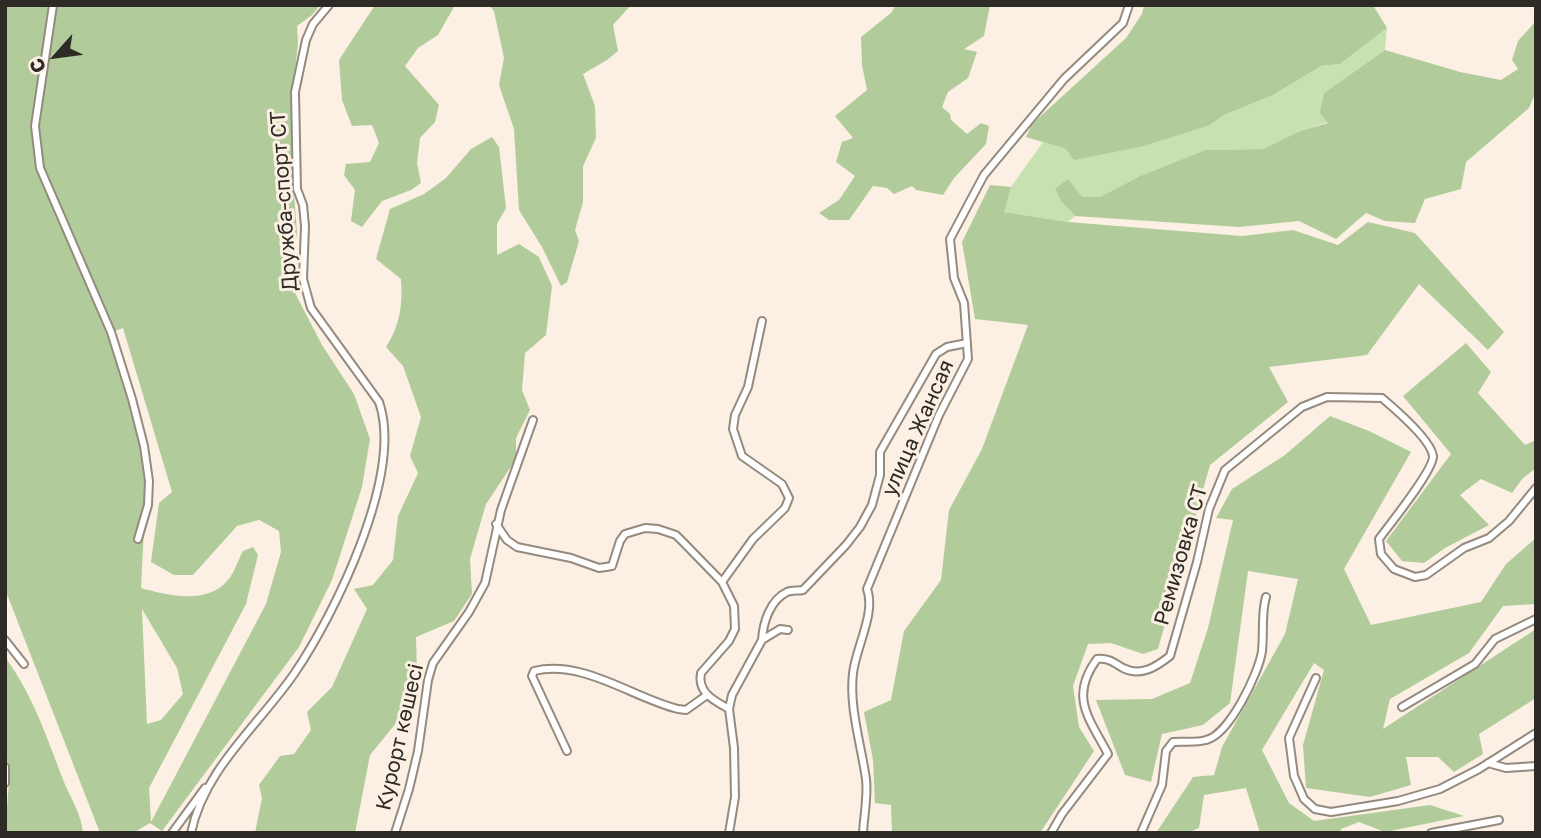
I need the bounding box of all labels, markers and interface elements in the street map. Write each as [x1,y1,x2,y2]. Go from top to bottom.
north arrow [21,21,91,91]
text: С [24,55,50,77]
street label: Дружба-спорт СТ [265,110,303,292]
street label: улица Жансая [877,356,959,500]
street label: Ремизовка СТ [1149,482,1213,628]
street label: Курорт көшесі [371,661,429,813]

